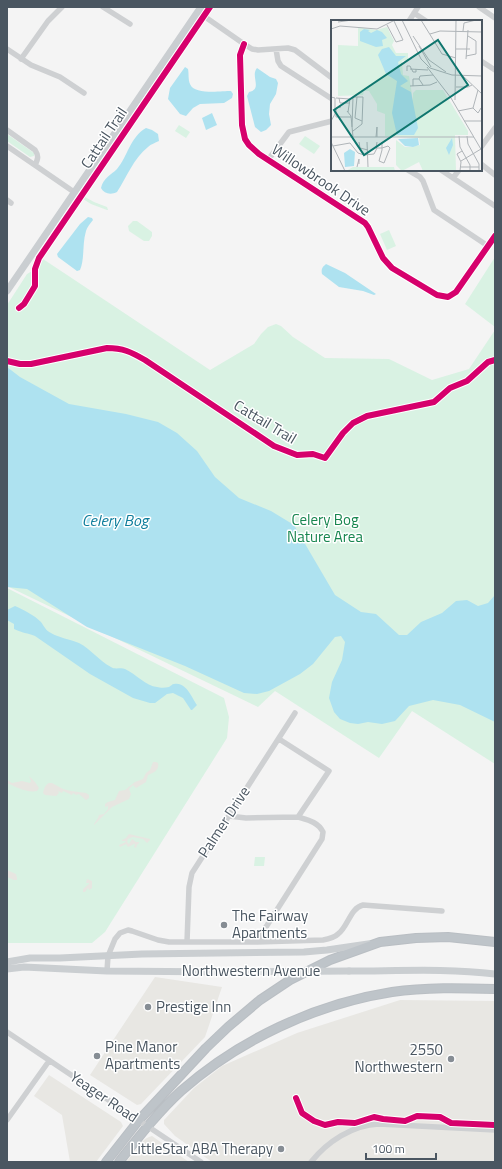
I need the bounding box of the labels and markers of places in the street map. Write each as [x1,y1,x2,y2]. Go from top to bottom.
place label: The Fairway Apartments [232,904,308,944]
marker: The Fairway Apartments [219,920,229,930]
place label: Prestige Inn [156,995,231,1018]
marker: Prestige Inn [143,1002,153,1012]
place label: Pine Manor Apartments [105,1035,180,1075]
place label: 2550 Northwestern [355,1038,443,1078]
marker: Pine Manor Apartments [92,1051,102,1061]
marker: 2550 Northwestern [446,1054,456,1064]
place label: LittleStar ABA Therapy [130,1137,273,1160]
marker: LittleStar ABA Therapy [276,1144,286,1154]

